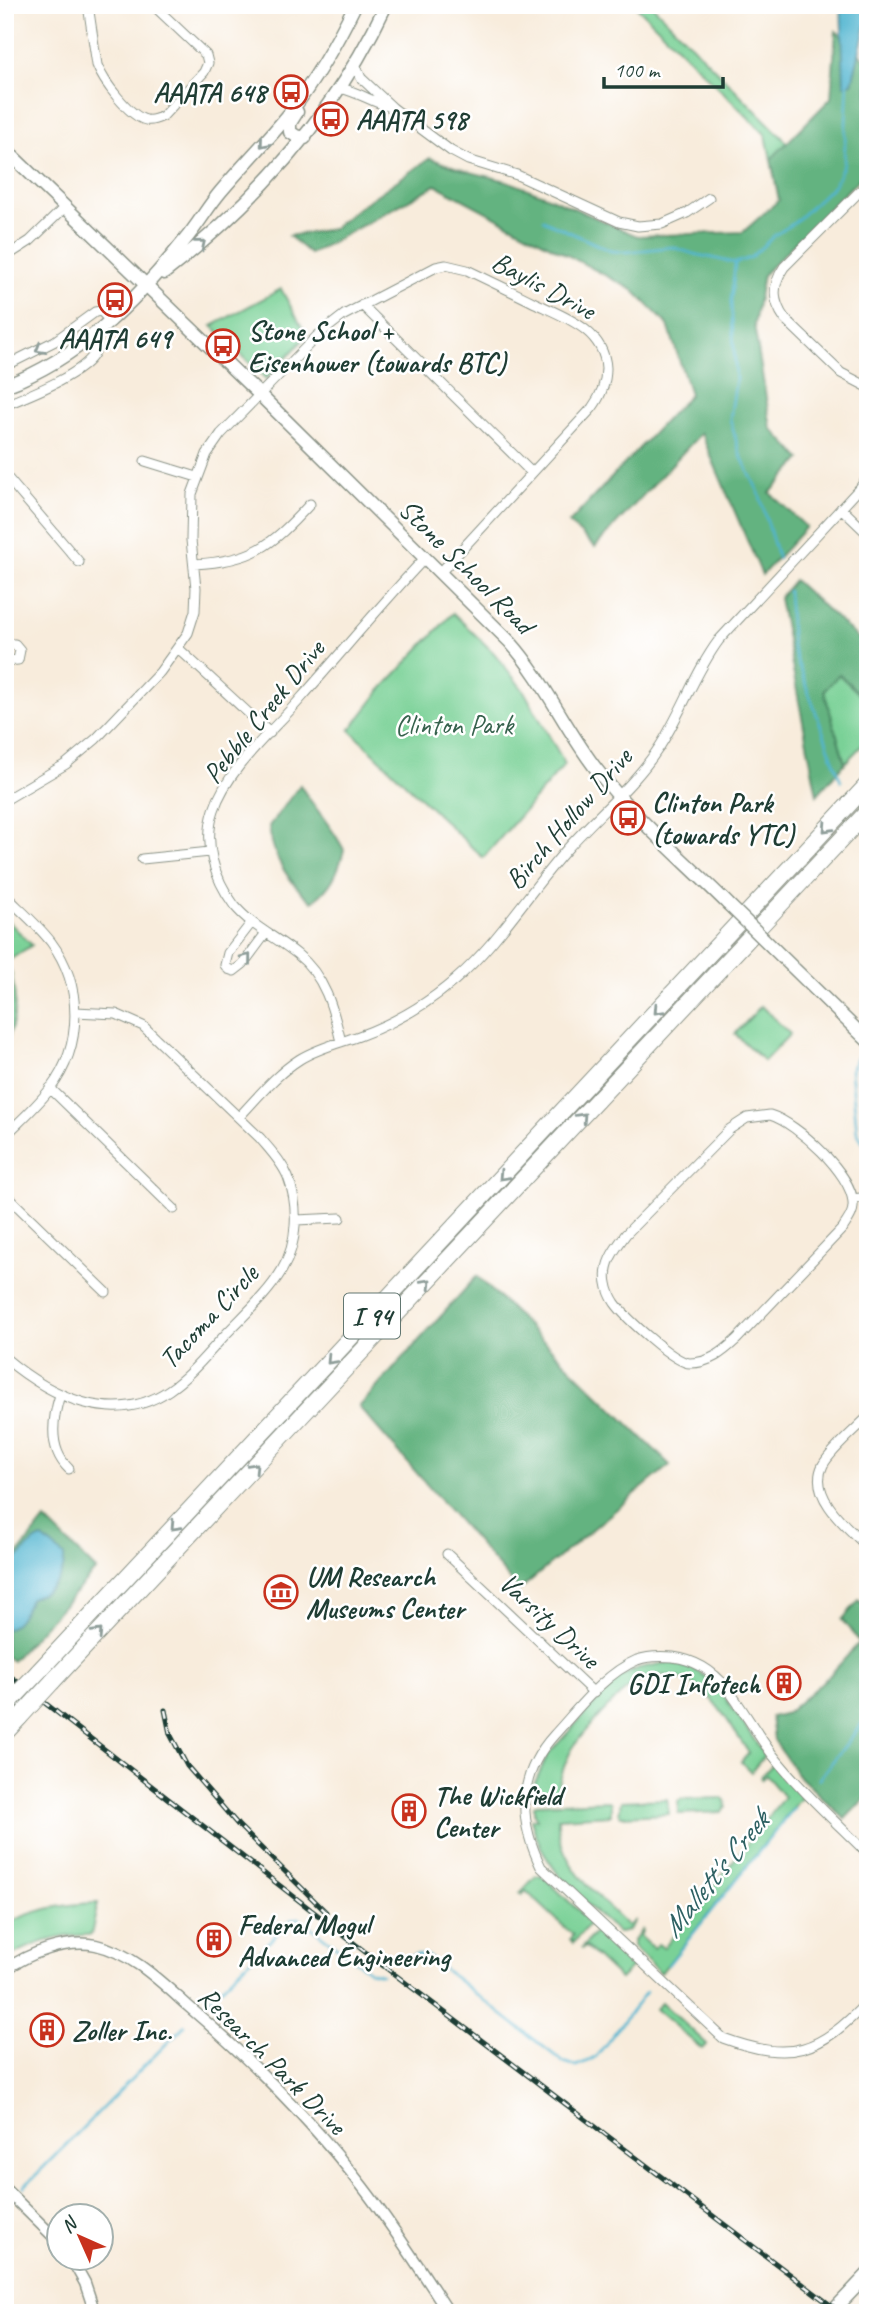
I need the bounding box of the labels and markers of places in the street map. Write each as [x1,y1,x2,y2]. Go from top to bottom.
bus stop icon: AAATA 648 [272,73,310,111]
place label: AAATA 648 [153,75,269,110]
bus stop icon: AAATA 598 [312,100,350,138]
place label: AAATA 598 [356,102,471,137]
bus stop icon: AAATA 649 [96,281,134,319]
place label: Stone School + Eisenhower (towards BTC) [248,313,508,380]
place label: AAATA 649 [59,321,175,356]
bus stop icon: Stone School + Eisenhower (towards BTC) [204,327,242,365]
place label: Clinton Park (towards YTC) [652,785,796,852]
bus stop icon: Clinton Park (towards YTC) [609,799,647,837]
place label: UM Research Museums Center [306,1559,467,1626]
museum icon: UM Research Museums Center [262,1573,300,1611]
building icon: GDI Infotech [765,1664,803,1702]
place label: GDI Infotech [627,1666,761,1701]
place label: The Wickfield Center [434,1778,566,1845]
building icon: The Wickfield Center [390,1792,428,1830]
place label: Federal Mogul Advanced Engineering [238,1907,452,1974]
building icon: Federal Mogul Advanced Engineering [195,1921,233,1959]
building icon: Zoller Inc. [28,2011,66,2049]
place label: Zoller Inc. [72,2013,172,2048]

